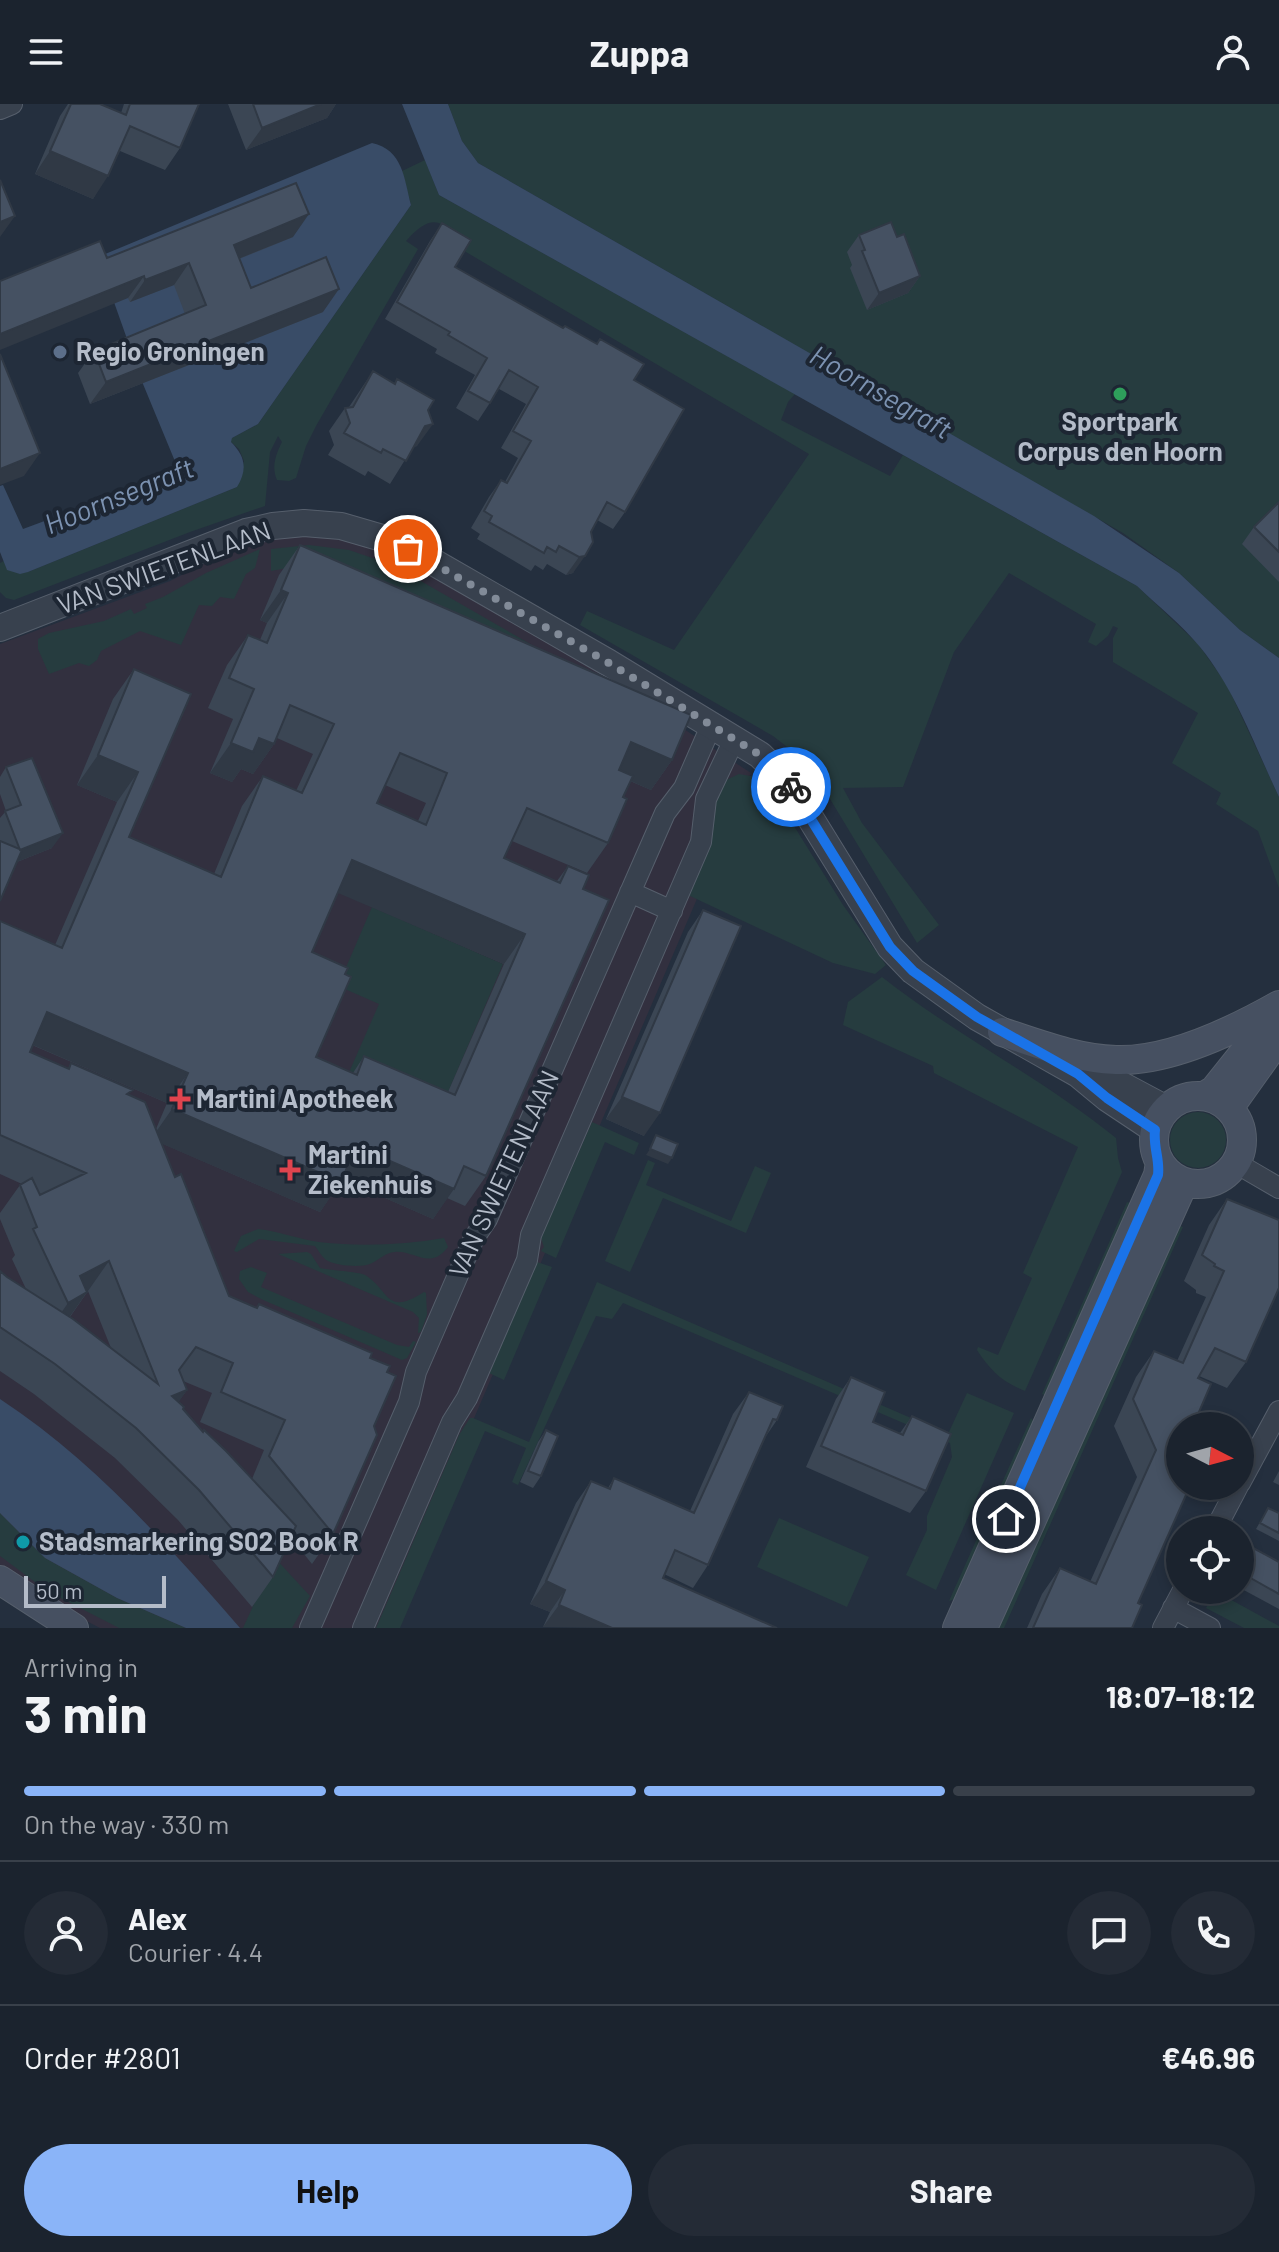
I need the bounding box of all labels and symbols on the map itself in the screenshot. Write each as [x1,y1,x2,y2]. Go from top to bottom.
place label: Regio Groningen [76,335,265,366]
water label: Hoornsegraft [805,337,958,445]
marker: Regio Groningen [51,343,69,361]
marker: Sportpark Corpus den Hoorn [1111,385,1129,403]
place label: Sportpark Corpus den Hoorn [1017,405,1223,466]
water label: Hoornsegraft [39,450,198,540]
street label: VAN SWIETENLAAN [53,514,274,620]
pin [374,515,442,583]
courier [751,747,831,827]
street label: VAN SWIETENLAAN [441,1065,564,1282]
place label: Martini Apotheek [196,1082,394,1113]
marker: Martini Apotheek [171,1090,189,1108]
place label: Martini Ziekenhuis [308,1138,432,1199]
marker: Martini Ziekenhuis [279,1159,301,1181]
north arrow [1166,1412,1254,1500]
pin [972,1485,1040,1553]
place label: Stadsmarkering S02 Book R [39,1525,359,1556]
marker: Stadsmarkering S02 Book R [14,1533,32,1551]
scale bar [24,1572,166,1608]

